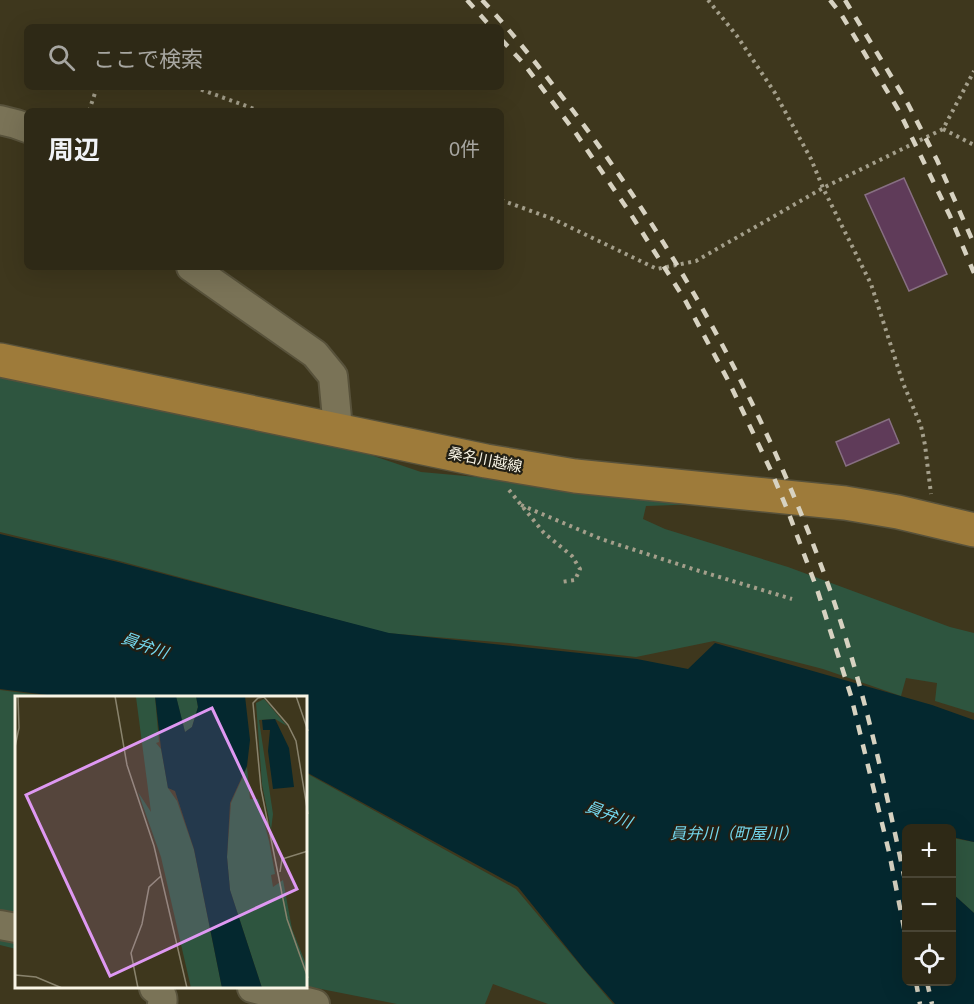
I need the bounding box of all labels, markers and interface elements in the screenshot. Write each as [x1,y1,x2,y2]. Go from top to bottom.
search box [24,24,504,90]
icon: search [45,41,78,74]
text: ここで検索 [93,47,203,72]
text: 周辺 [48,135,100,165]
text: 0件 [449,138,480,160]
street label: 桑名川越線 [447,444,524,475]
water label: 員弁川 [119,629,172,662]
inset map [15,696,308,989]
water label: 員弁川 [583,798,636,832]
map controls [902,824,956,986]
button: + [902,824,956,878]
water label: 員弁川（町屋川） [670,825,798,842]
button: − [902,878,956,932]
button: locate [902,932,956,986]

